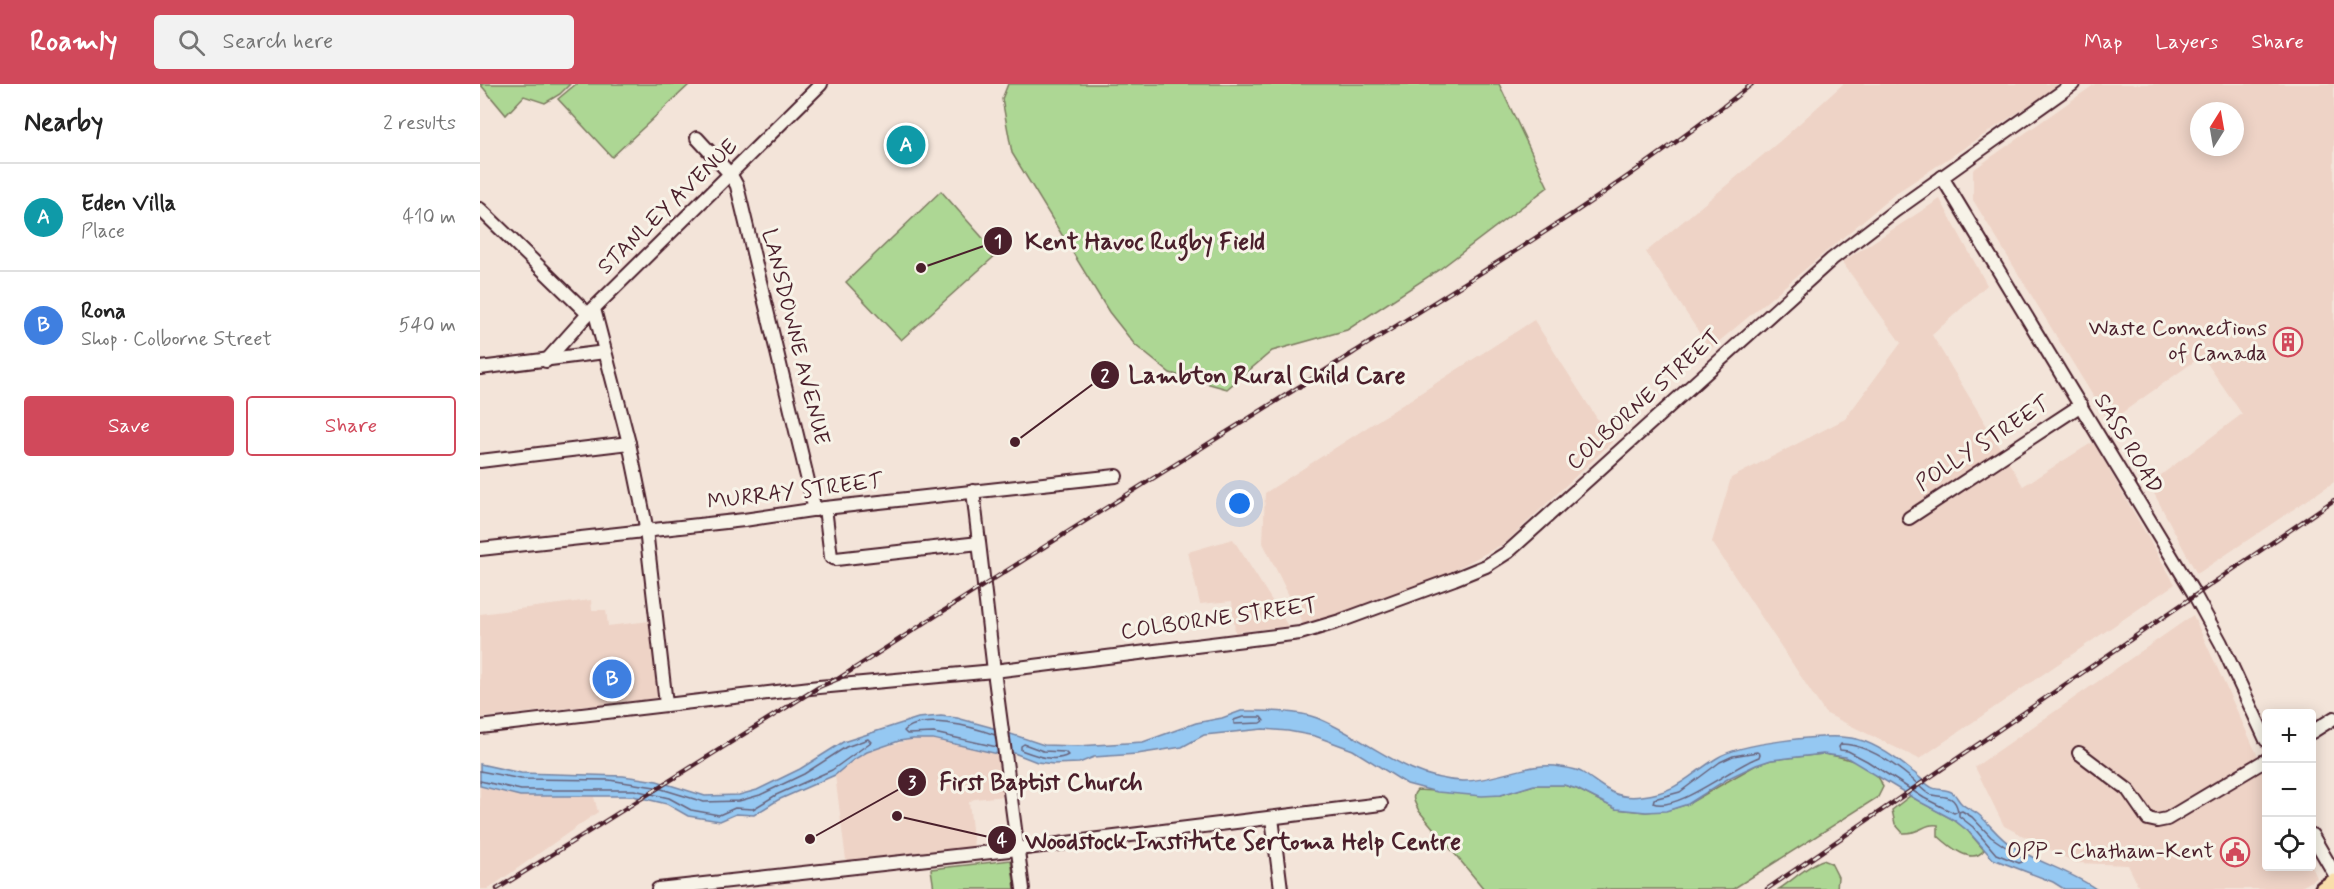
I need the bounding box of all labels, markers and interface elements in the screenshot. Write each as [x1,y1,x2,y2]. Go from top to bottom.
search box [154,15,574,69]
text: Roamly [30,24,118,61]
icon: search [175,26,208,59]
text: Search here [223,28,333,56]
text: Map [2084,28,2122,56]
text: Layers [2155,28,2218,56]
text: Share [2251,28,2304,56]
north arrow [2190,102,2244,156]
text: Nearby [24,106,103,140]
text: 2 results [383,110,456,137]
pin: A [886,122,926,168]
street label: STANLEY AVENUE [592,133,744,281]
text: Eden Villa [81,190,176,218]
text: A [37,204,50,231]
text: 410 m [402,204,456,231]
text: Place [81,218,125,245]
callout: Kent Havoc Rugby Field [983,220,1276,262]
street label: LANSDOWNE AVENUE [755,226,835,448]
text: Kent Havoc Rugby Field [1025,227,1265,261]
text: 1 [994,230,1002,254]
text: Rona [81,298,126,326]
text: B [37,312,50,339]
text: 540 m [399,312,456,339]
place label: Waste Connections of Canada [2089,315,2267,368]
street label: COLBORNE STREET [1561,323,1727,477]
text: Shop · Colborne Street [81,326,272,353]
building icon: Waste Connections of Canada [2272,326,2304,358]
callout: Lambton Rural Child Care [1090,354,1414,396]
text: Lambton Rural Child Care [1128,361,1406,392]
text: 2 [1101,364,1110,388]
street label: SASS ROAD [2087,389,2169,499]
street label: POLLY STREET [1910,390,2056,498]
button: Save [24,396,234,456]
button: Share [246,396,456,456]
street label: MURRAY STREET [706,467,885,517]
your location [1225,489,1254,518]
street label: COLBORNE STREET [1119,591,1319,647]
pin: B [592,656,632,702]
map controls [2262,709,2316,871]
button: + [2262,709,2316,763]
callout: First Baptist Church [897,761,1154,803]
button: − [2262,763,2316,817]
text: First Baptist Church [939,768,1143,799]
text: 3 [908,771,917,795]
button: locate [2262,817,2316,871]
callout: Woodstock Institute Sertoma Help Centre [987,819,1469,861]
text: Woodstock Institute Sertoma Help Centre [1024,827,1461,858]
text: 4 [997,829,1008,853]
public building icon: OPP - Chatham-Kent [2219,836,2251,868]
place label: OPP - Chatham-Kent [2007,838,2214,866]

